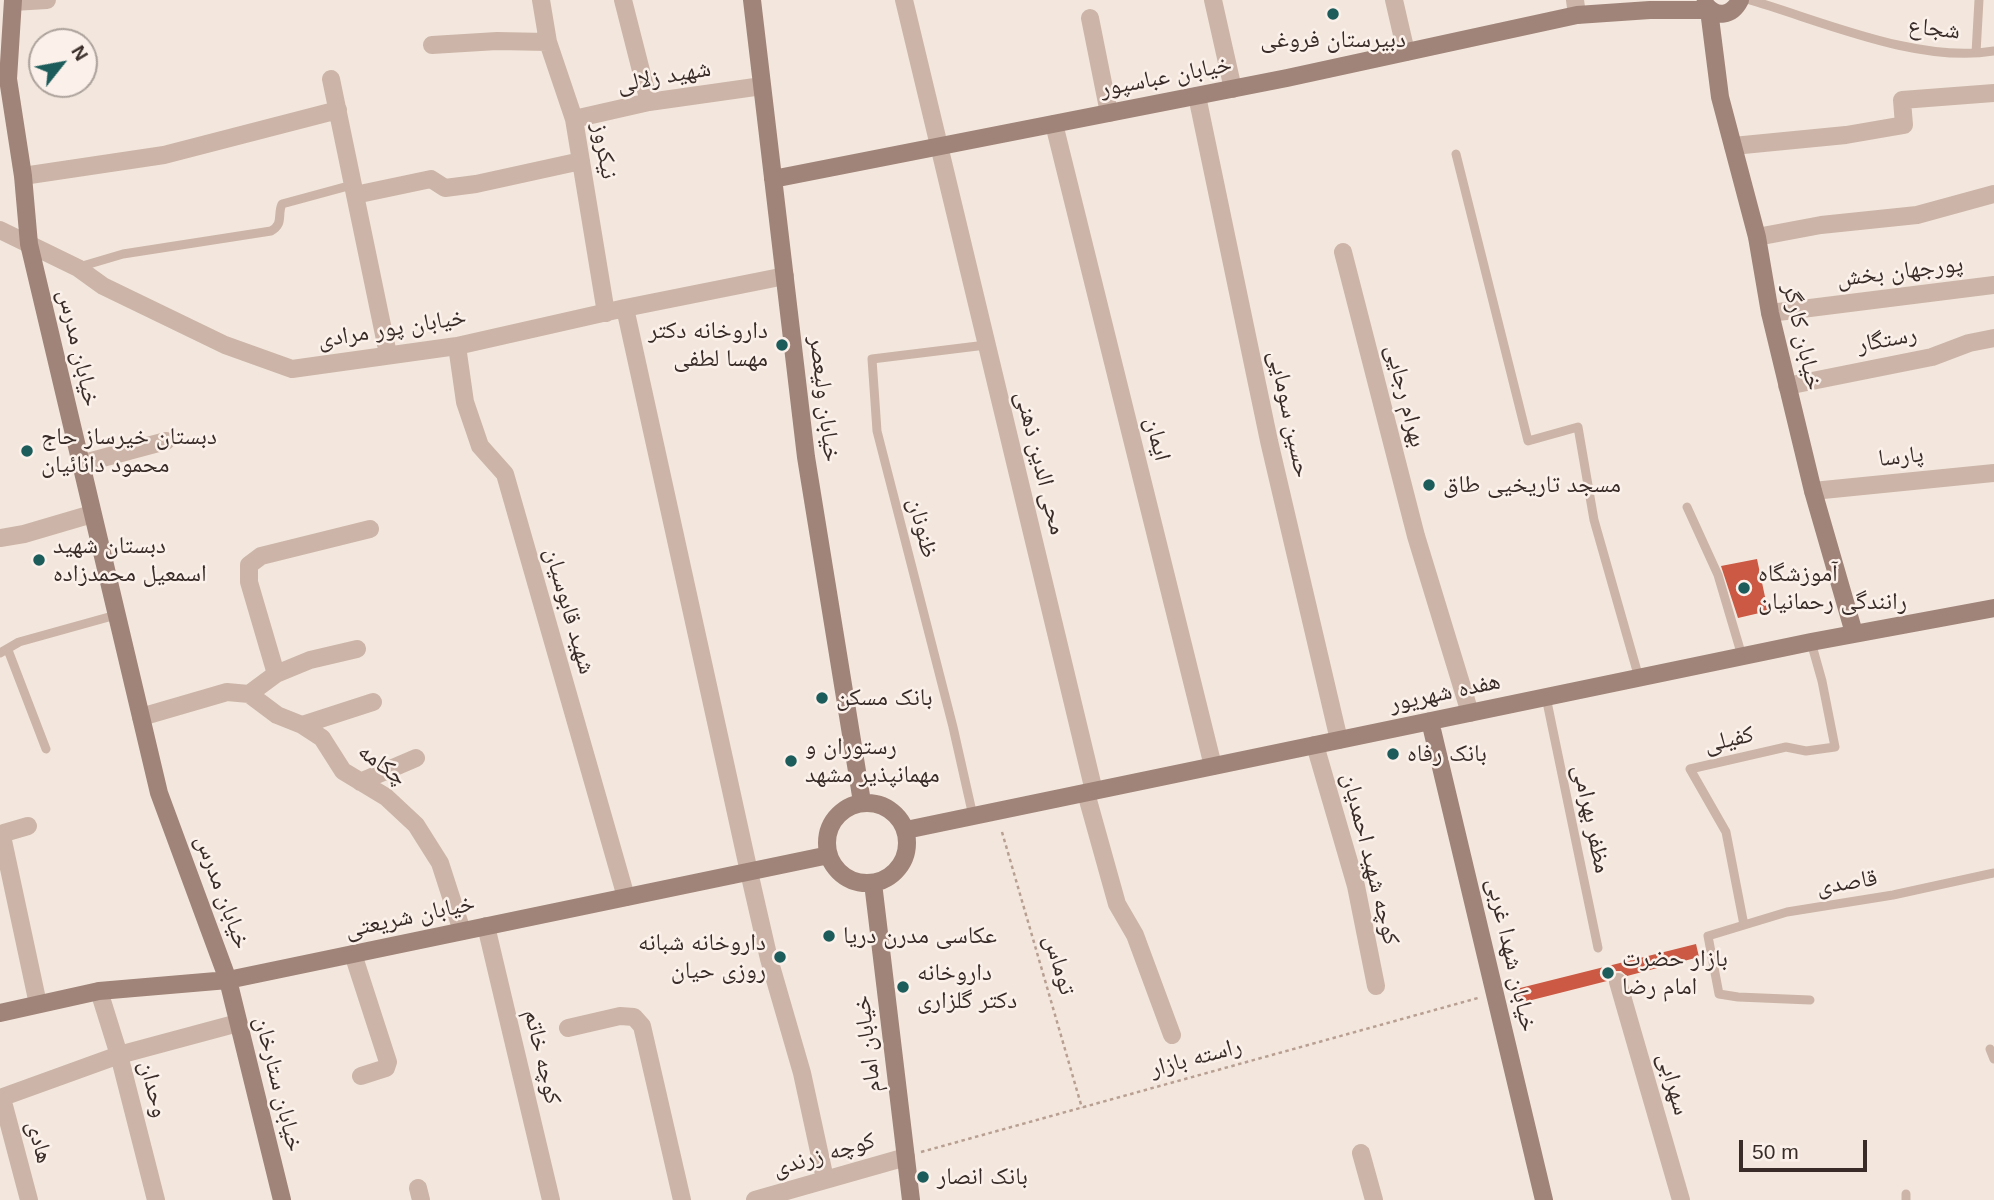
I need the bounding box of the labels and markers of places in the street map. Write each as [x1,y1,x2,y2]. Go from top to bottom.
marker: دبیرستان فروغی [1325,6,1341,22]
place label: دبیرستان فروغی [1260,26,1406,54]
place label: داروخانه دکتر مهسا لطفی [648,317,768,373]
marker: داروخانه دکتر مهسا لطفی [774,337,790,353]
place label: دبستان خیرساز حاج محمود دانائیان [41,423,217,479]
marker: دبستان خیرساز حاج محمود دانائیان [19,443,35,459]
place label: مسجد تاریخیی طاق [1443,471,1621,499]
marker: مسجد تاریخیی طاق [1421,477,1437,493]
place label: دبستان شهید اسمعیل محمدزاده [53,532,207,588]
marker: دبستان شهید اسمعیل محمدزاده [31,552,47,568]
place label: آموزشگاه رانندگی رحمانیان [1758,560,1907,616]
marker: آموزشگاه رانندگی رحمانیان [1736,580,1752,596]
place label: بانک مسکن [836,684,932,712]
marker: بانک مسکن [814,690,830,706]
place label: رستوران و مهمانپذیر مشهد [805,733,940,789]
place label: بانک رفاه [1407,740,1487,768]
marker: بانک رفاه [1385,746,1401,762]
marker: رستوران و مهمانپذیر مشهد [783,753,799,769]
place label: عکاسی مدرن دریا [843,922,997,950]
marker: عکاسی مدرن دریا [821,928,837,944]
place label: داروخانه شبانه روزی حیان [638,929,766,985]
place label: بازار حضرت امام رضا [1622,945,1728,1001]
marker: داروخانه شبانه روزی حیان [772,949,788,965]
place label: داروخانه دکتر گلزاری [917,959,1017,1015]
marker: بازار حضرت امام رضا [1600,965,1616,981]
marker: داروخانه دکتر گلزاری [895,979,911,995]
place label: بانک انصار [937,1163,1028,1191]
marker: بانک انصار [915,1169,931,1185]

